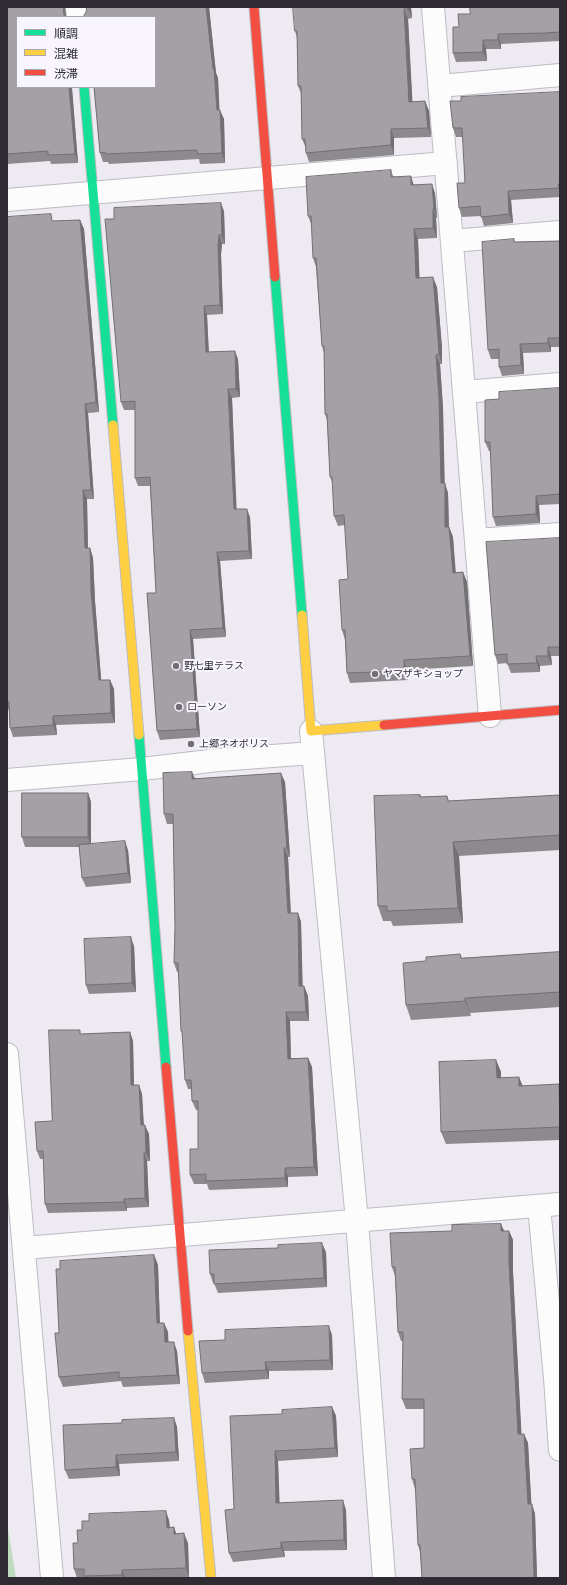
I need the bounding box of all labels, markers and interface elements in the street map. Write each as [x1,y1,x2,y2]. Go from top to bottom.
legend [16,16,156,88]
text: 順調 [54,27,78,41]
text: 混雑 [54,47,78,61]
text: 渋滞 [54,67,78,81]
place label: 野七里テラス [184,660,244,672]
marker: 野七里テラス [171,661,181,671]
place label: ヤマザキショップ [383,668,463,680]
marker: ヤマザキショップ [370,669,380,679]
place label: ローソン [187,701,227,713]
marker: ローソン [174,702,184,712]
place label: 上郷ネオポリス [199,738,269,750]
marker: 上郷ネオポリス [186,739,196,749]

